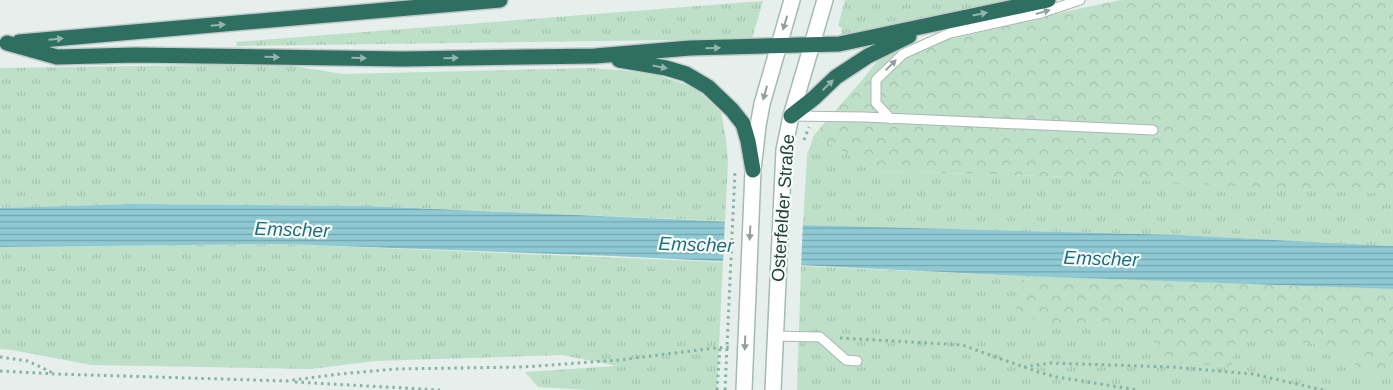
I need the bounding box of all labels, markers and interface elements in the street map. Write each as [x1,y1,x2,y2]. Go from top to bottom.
one-way arrow [1035,8,1050,16]
one-way arrow [972,10,988,18]
one-way arrow [781,16,789,31]
one-way arrow [210,21,226,29]
one-way arrow [48,35,64,43]
one-way arrow [706,43,722,51]
one-way arrow [264,53,280,61]
one-way arrow [352,54,368,62]
one-way arrow [444,54,460,62]
one-way arrow [885,59,897,71]
one-way arrow [653,63,668,71]
one-way arrow [822,79,834,91]
one-way arrow [761,86,769,101]
street label: Osterfelder Straße [768,133,798,283]
water label: Emscher [254,218,330,241]
one-way arrow [746,226,754,242]
water label: Emscher [658,233,734,256]
water label: Emscher [1063,247,1139,270]
one-way arrow [741,335,749,351]

